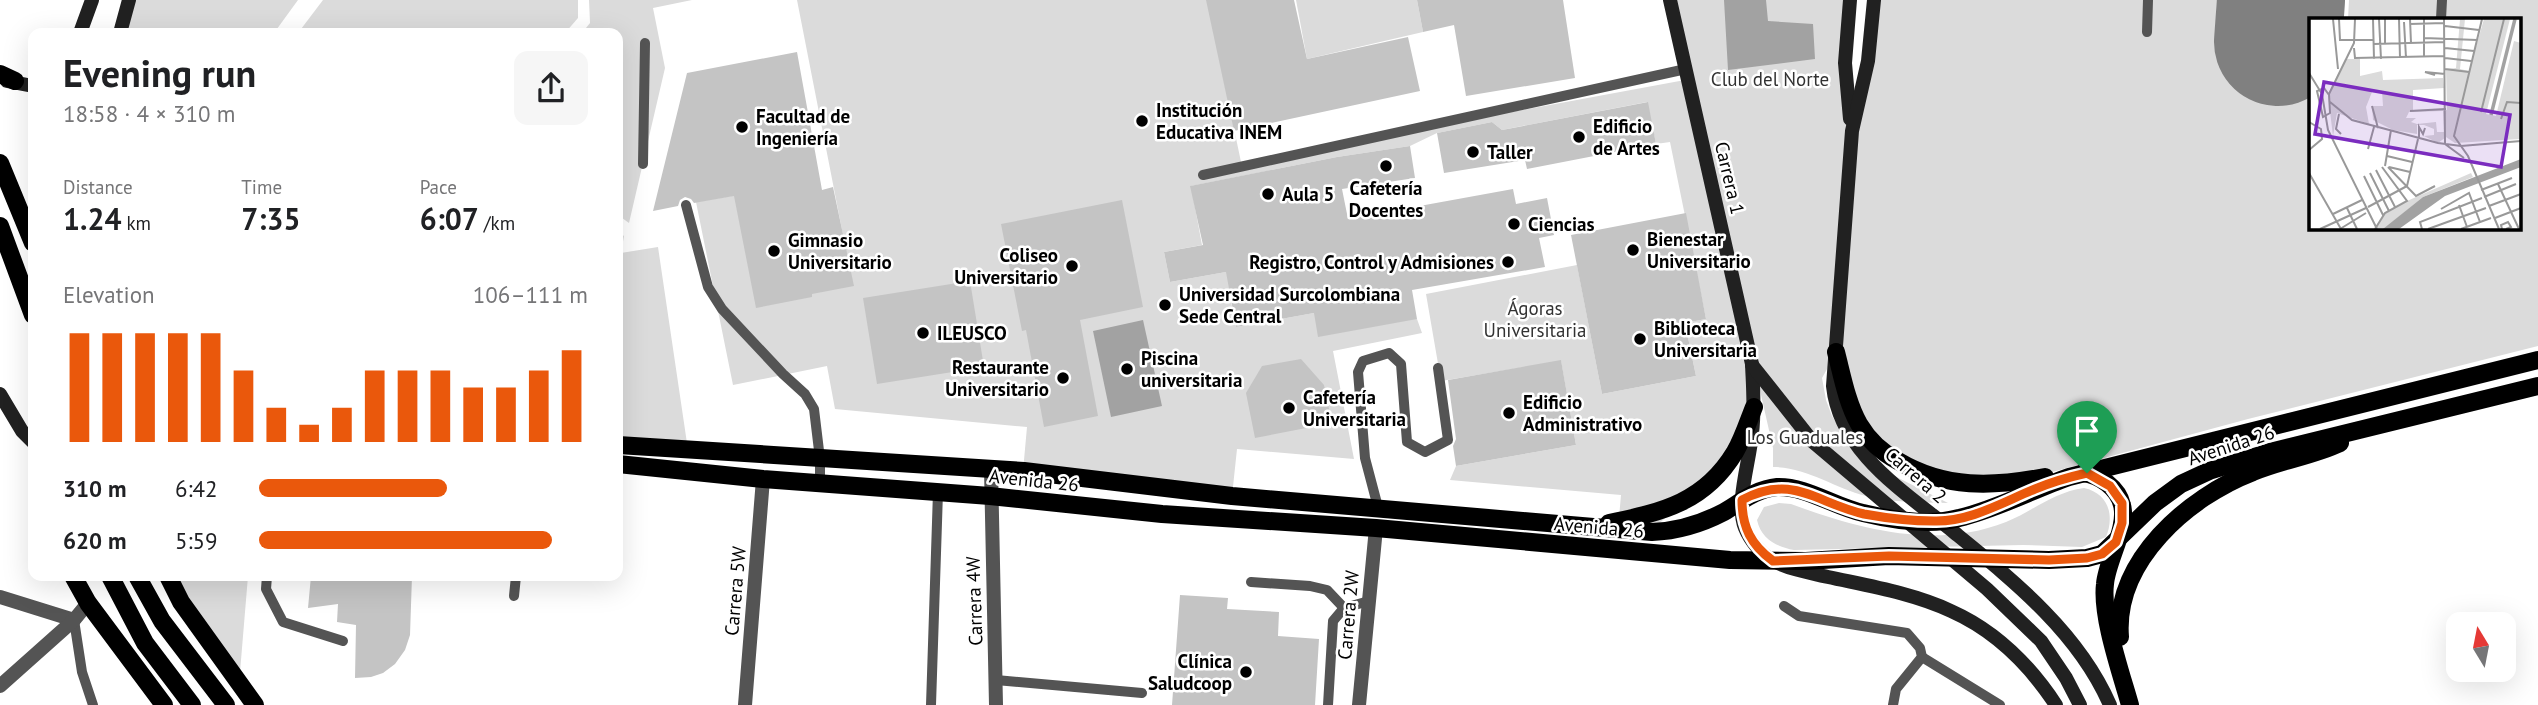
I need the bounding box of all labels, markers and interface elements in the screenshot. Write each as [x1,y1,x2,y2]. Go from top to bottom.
inset map [2309,18,2520,229]
text: Evening run [63,48,256,97]
button: share [514,51,588,125]
park label: Club del Norte [1711,67,1829,91]
place label: Institución Educativa INEM [1156,98,1282,144]
text: 18:58 · 4 × 310 m [63,99,235,128]
place label: Facultad de Ingeniería [756,104,850,150]
marker: Institución Educativa INEM [1134,113,1150,129]
place label: Edificio de Artes [1593,114,1660,160]
marker: Facultad de Ingeniería [734,119,750,135]
marker: Edificio de Artes [1571,129,1587,145]
street label: Carrera 1 [1710,139,1750,217]
place label: Taller [1487,140,1533,164]
marker: Taller [1465,144,1481,160]
marker: Cafetería Docentes [1378,158,1394,174]
text: Distance [63,175,133,199]
text: Time [241,175,282,199]
text: Pace [420,175,457,199]
place label: Cafetería Docentes [1349,176,1423,222]
place label: Aula 5 [1282,182,1334,206]
marker: Aula 5 [1260,186,1276,202]
text: 1.24 [63,199,121,238]
text: 7:35 [241,199,300,238]
text: 6:07 [420,199,479,238]
text: km [121,211,151,235]
text: /km [479,211,515,235]
place label: Ciencias [1528,212,1595,236]
marker: Ciencias [1506,216,1522,232]
place label: Bienestar Universitario [1647,227,1751,273]
place label: Gimnasio Universitario [788,228,892,274]
marker: Bienestar Universitario [1625,242,1641,258]
marker: Gimnasio Universitario [766,243,782,259]
place label: Coliseo Universitario [954,243,1058,289]
place label: Registro, Control y Admisiones [1249,250,1494,274]
marker: Registro, Control y Admisiones [1500,254,1516,270]
marker: Coliseo Universitario [1064,258,1080,274]
text: Elevation [63,280,155,309]
text: 106–111 m [473,280,588,309]
place label: Universidad Surcolombiana Sede Central [1179,282,1400,328]
park label: Ágoras Universitaria [1484,296,1586,342]
marker: Universidad Surcolombiana Sede Central [1157,297,1173,313]
place label: Biblioteca Universitaria [1654,316,1757,362]
place label: ILEUSCO [937,321,1007,345]
marker: ILEUSCO [915,325,931,341]
marker: Biblioteca Universitaria [1632,331,1648,347]
place label: Piscina universitaria [1141,346,1242,392]
place label: Restaurante Universitario [945,355,1049,401]
marker: Piscina universitaria [1119,361,1135,377]
marker: Restaurante Universitario [1055,370,1071,386]
place label: Cafetería Universitaria [1303,385,1406,431]
place label: Edificio Administrativo [1523,390,1642,436]
marker: Cafetería Universitaria [1281,400,1297,416]
pin [2057,401,2117,473]
marker: Edificio Administrativo [1501,405,1517,421]
icon: arrive [2068,412,2106,450]
street label: Avenida 26 [2185,420,2277,470]
park label: Los Guaduales [1747,425,1863,449]
street label: Carrera 2 [1880,442,1952,508]
street label: Avenida 26 [988,463,1080,497]
text: 310 m [63,474,126,503]
text: 6:42 [175,474,218,503]
street label: Avenida 26 [1553,511,1645,543]
text: 620 m [63,526,126,555]
text: 5:59 [175,526,218,555]
street label: Carrera 5W [719,545,751,637]
street label: Carrera 4W [960,556,988,646]
street label: Carrera 2W [1332,569,1364,661]
north arrow [2446,612,2516,682]
map controls [2446,612,2516,682]
place label: Clínica Saludcoop [1148,649,1232,695]
marker: Clínica Saludcoop [1238,664,1254,680]

